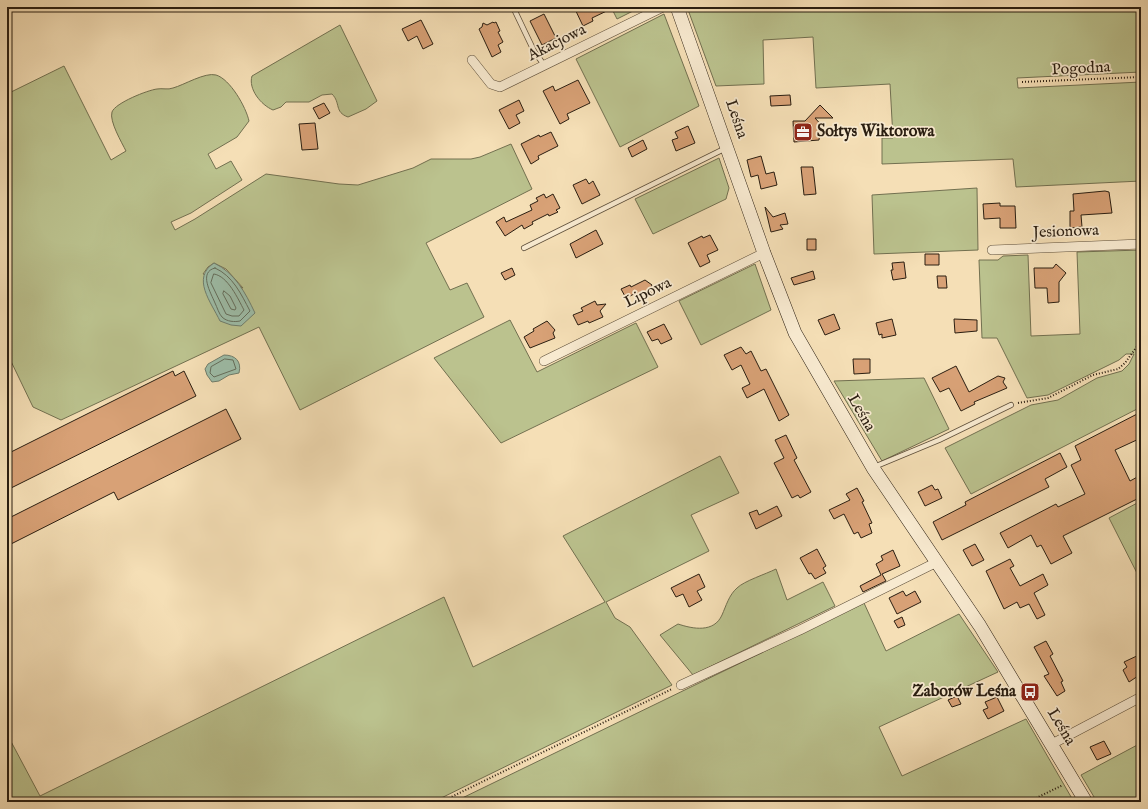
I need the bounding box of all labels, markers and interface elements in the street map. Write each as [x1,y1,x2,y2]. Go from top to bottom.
street label: Akacjowa [524,20,590,67]
street label: Pogodna [1051,57,1111,81]
street label: Leśna [720,97,752,141]
office icon: Sołtys Wiktorowa [792,121,814,143]
place label: Sołtys Wiktorowa [817,122,936,142]
street label: Jesionowa [1031,221,1100,243]
street label: Lipowa [621,273,675,313]
street label: Leśna [842,391,880,435]
bus stop icon: Zaborów Leśna [1019,681,1041,703]
place label: Zaborów Leśna [912,682,1017,702]
street label: Leśna [1042,705,1080,749]

